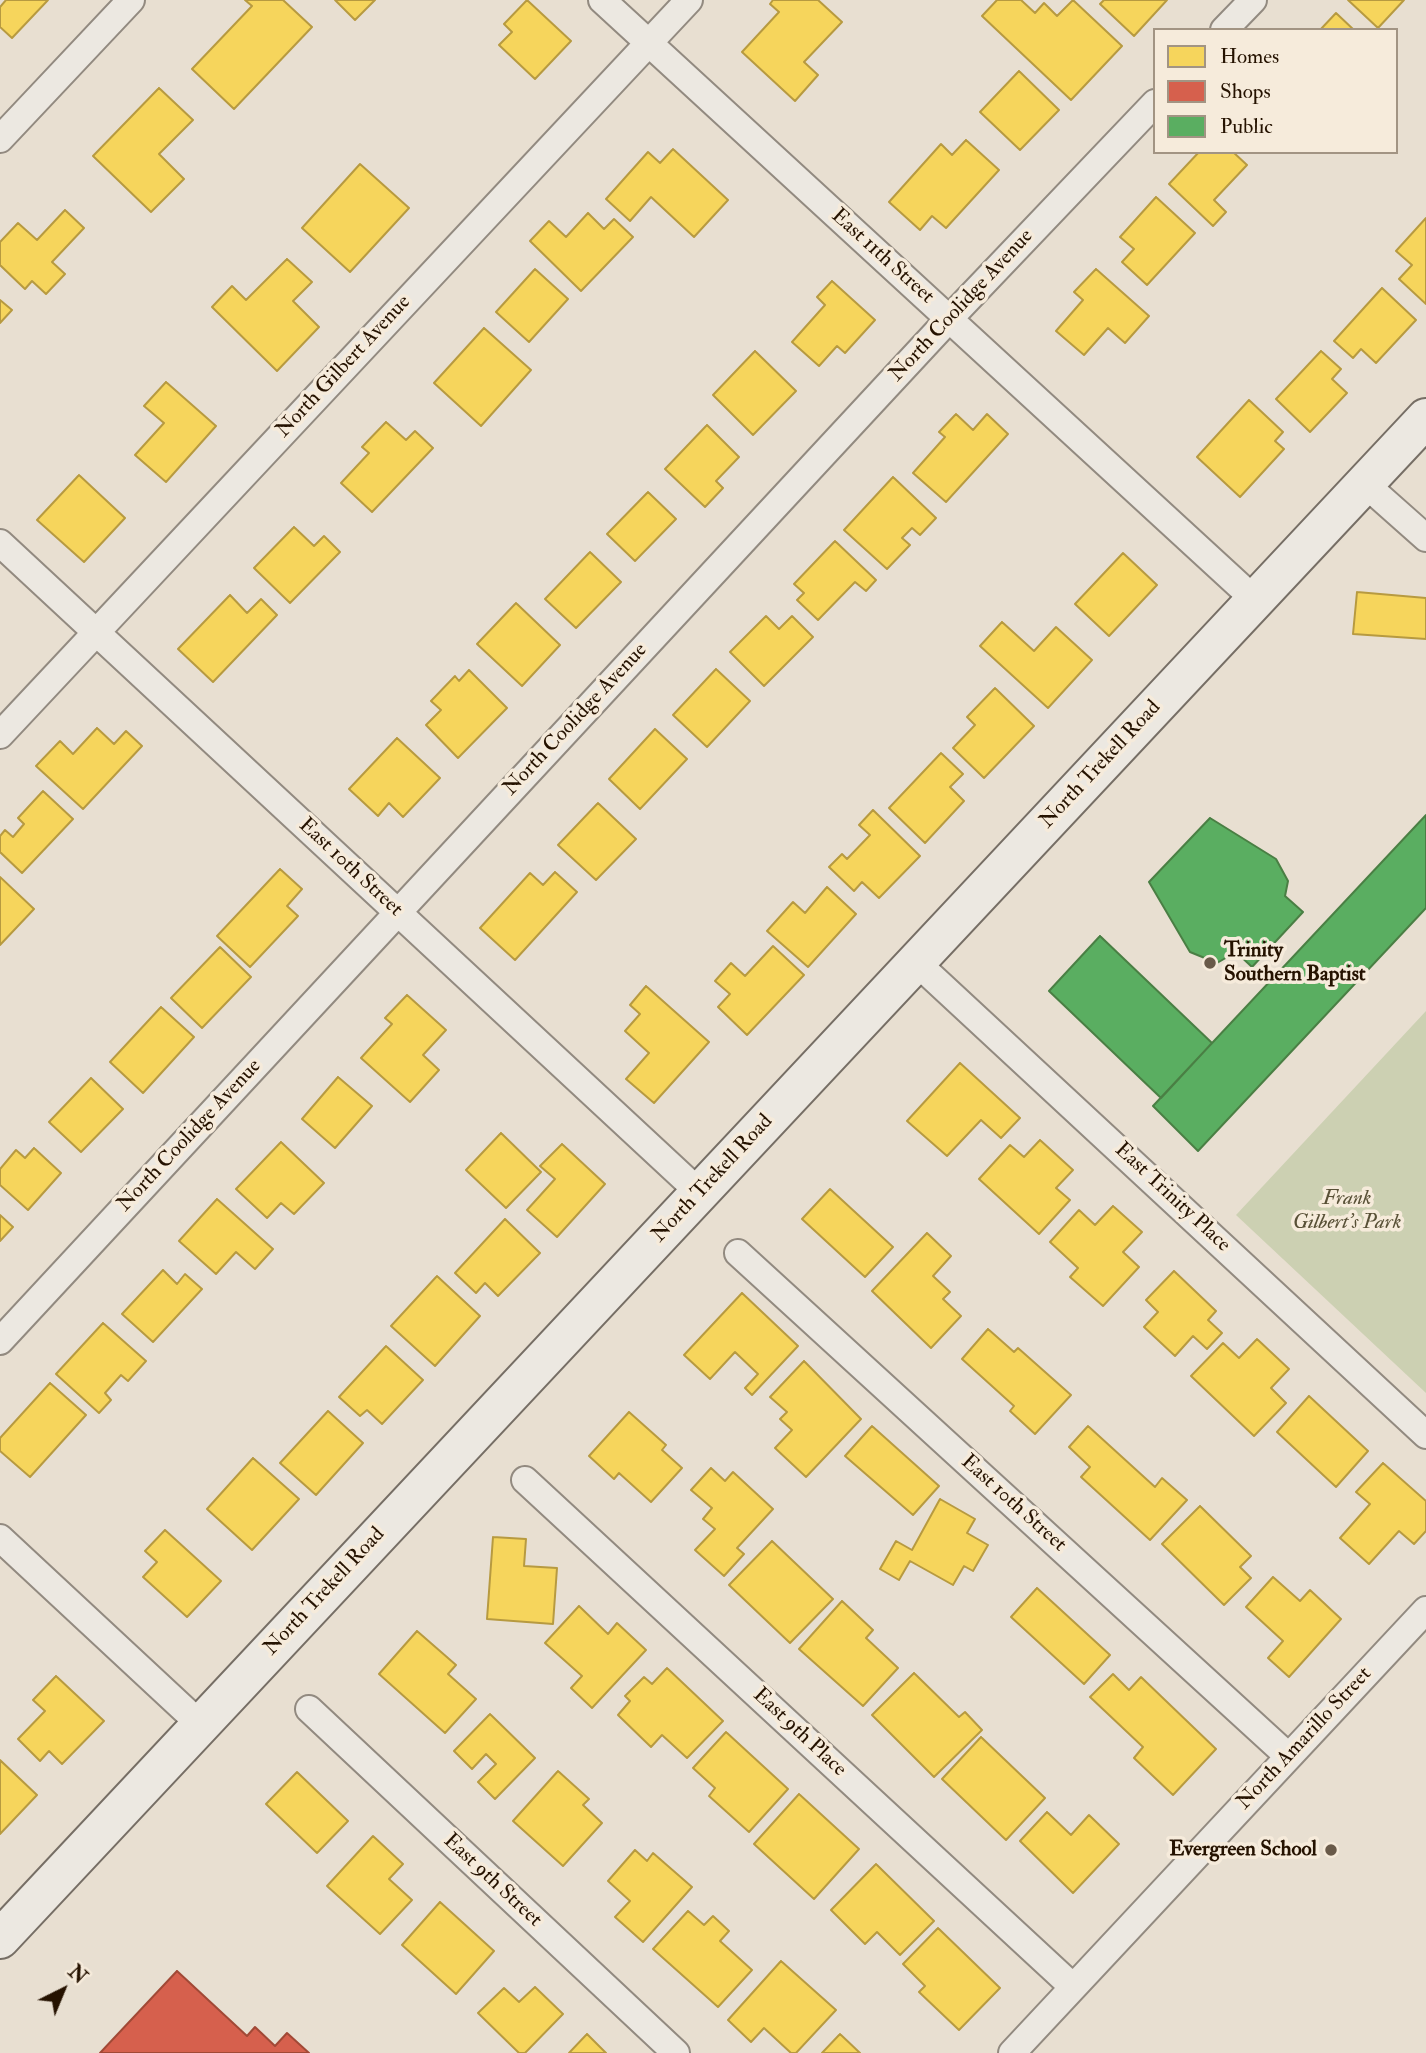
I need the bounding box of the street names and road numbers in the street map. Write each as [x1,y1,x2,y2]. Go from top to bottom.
street label: East 11th Street [825,204,939,310]
street label: North Coolidge Avenue [885,224,1039,388]
street label: North Gilbert Avenue [271,290,417,444]
street label: North Coolidge Avenue [499,638,653,802]
street label: North Trekell Road [1035,696,1167,834]
street label: East 10th Street [293,813,407,923]
street label: North Coolidge Avenue [113,1054,267,1218]
street label: North Trekell Road [647,1110,779,1248]
street label: East Trinity Place [1109,1138,1235,1258]
street label: East 10th Street [955,1450,1071,1558]
street label: North Trekell Road [259,1523,391,1661]
street label: North Amarillo Street [1232,1662,1378,1816]
street label: East 9th Place [747,1683,851,1783]
street label: East 9th Street [437,1829,547,1933]

